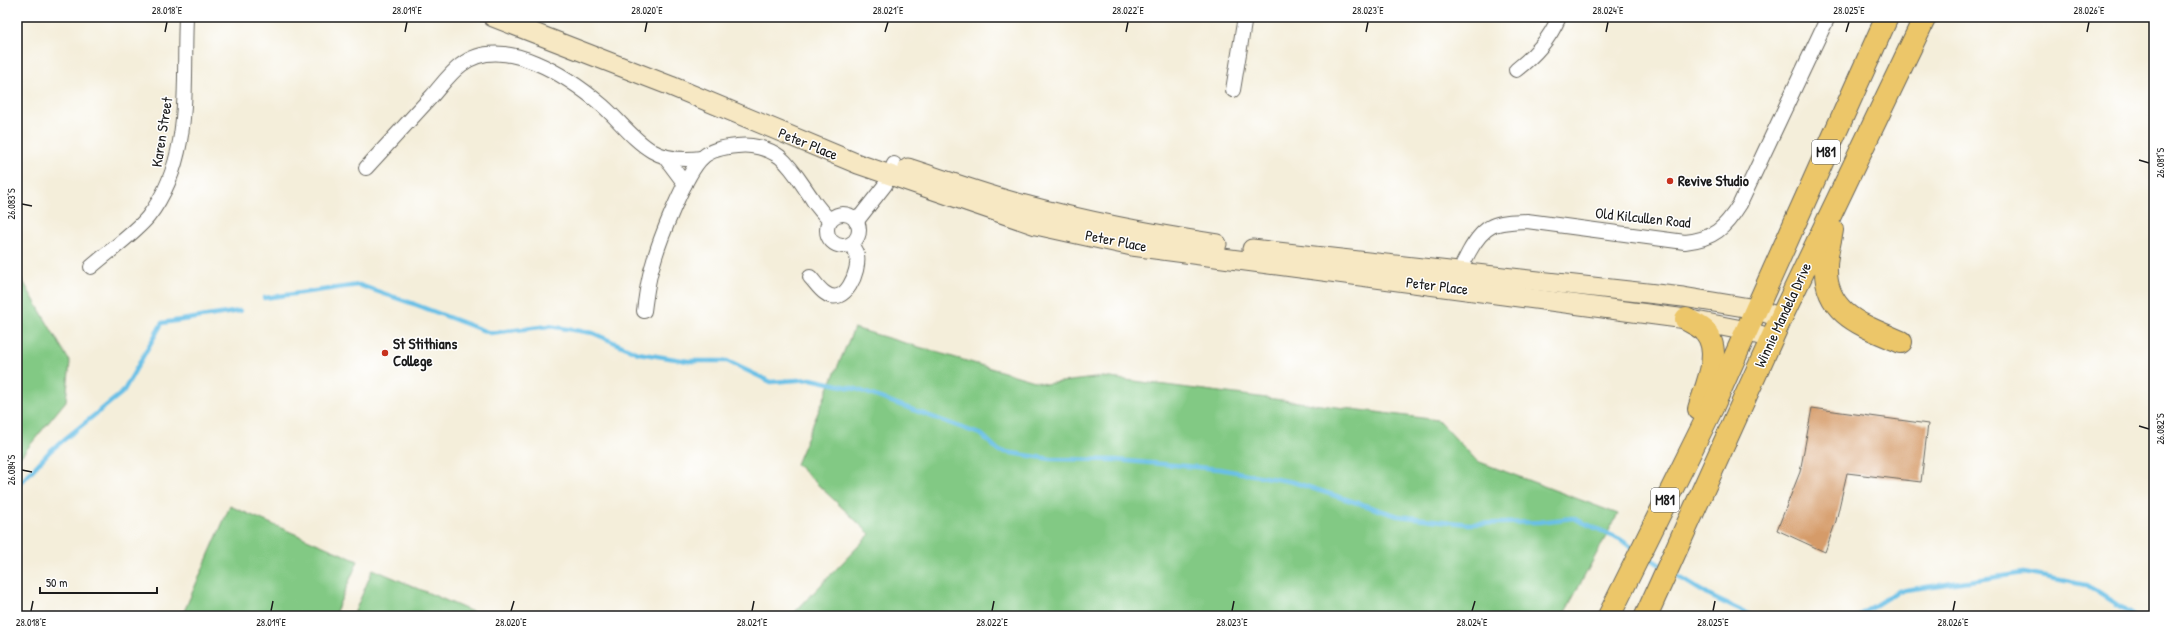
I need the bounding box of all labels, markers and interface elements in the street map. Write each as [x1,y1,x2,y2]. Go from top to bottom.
text: 28.018°E [152,4,183,17]
text: 28.019°E [392,4,422,17]
text: 28.020°E [631,4,663,17]
text: 28.021°E [873,4,904,17]
text: 28.022°E [1112,4,1144,17]
text: 28.023°E [1352,4,1384,17]
text: 28.024°E [1593,4,1624,17]
text: 28.025°E [1833,4,1865,17]
text: 28.026°E [2073,4,2105,17]
street label: Karen Street [146,95,178,168]
street label: Peter Place [775,122,841,165]
road number: M81 [1812,140,1840,164]
text: 26.081°S [2154,148,2167,178]
place label: Revive Studio [1678,170,1749,191]
marker: Revive Studio [1665,176,1675,186]
text: 26.083°S [5,188,18,220]
street label: Old Kilcullen Road [1594,202,1692,233]
street label: Peter Place [1083,224,1149,257]
street label: Winnie Mandela Drive [1749,259,1816,371]
street label: Peter Place [1405,271,1469,300]
place label: St Stithians College [393,333,457,372]
marker: St Stithians College [380,348,390,358]
text: 26.082°S [2154,413,2167,445]
text: 26.084°S [5,454,18,485]
road number: M81 [1651,488,1679,512]
scale bar [40,569,157,595]
text: 50 m [46,574,67,591]
text: 28.018°E [16,616,47,629]
text: 28.019°E [256,616,286,629]
text: 28.020°E [495,616,527,629]
text: 28.021°E [737,616,768,629]
text: 28.022°E [976,616,1008,629]
text: 28.023°E [1216,616,1248,629]
text: 28.024°E [1457,616,1488,629]
text: 28.025°E [1697,616,1729,629]
text: 28.026°E [1937,616,1969,629]

